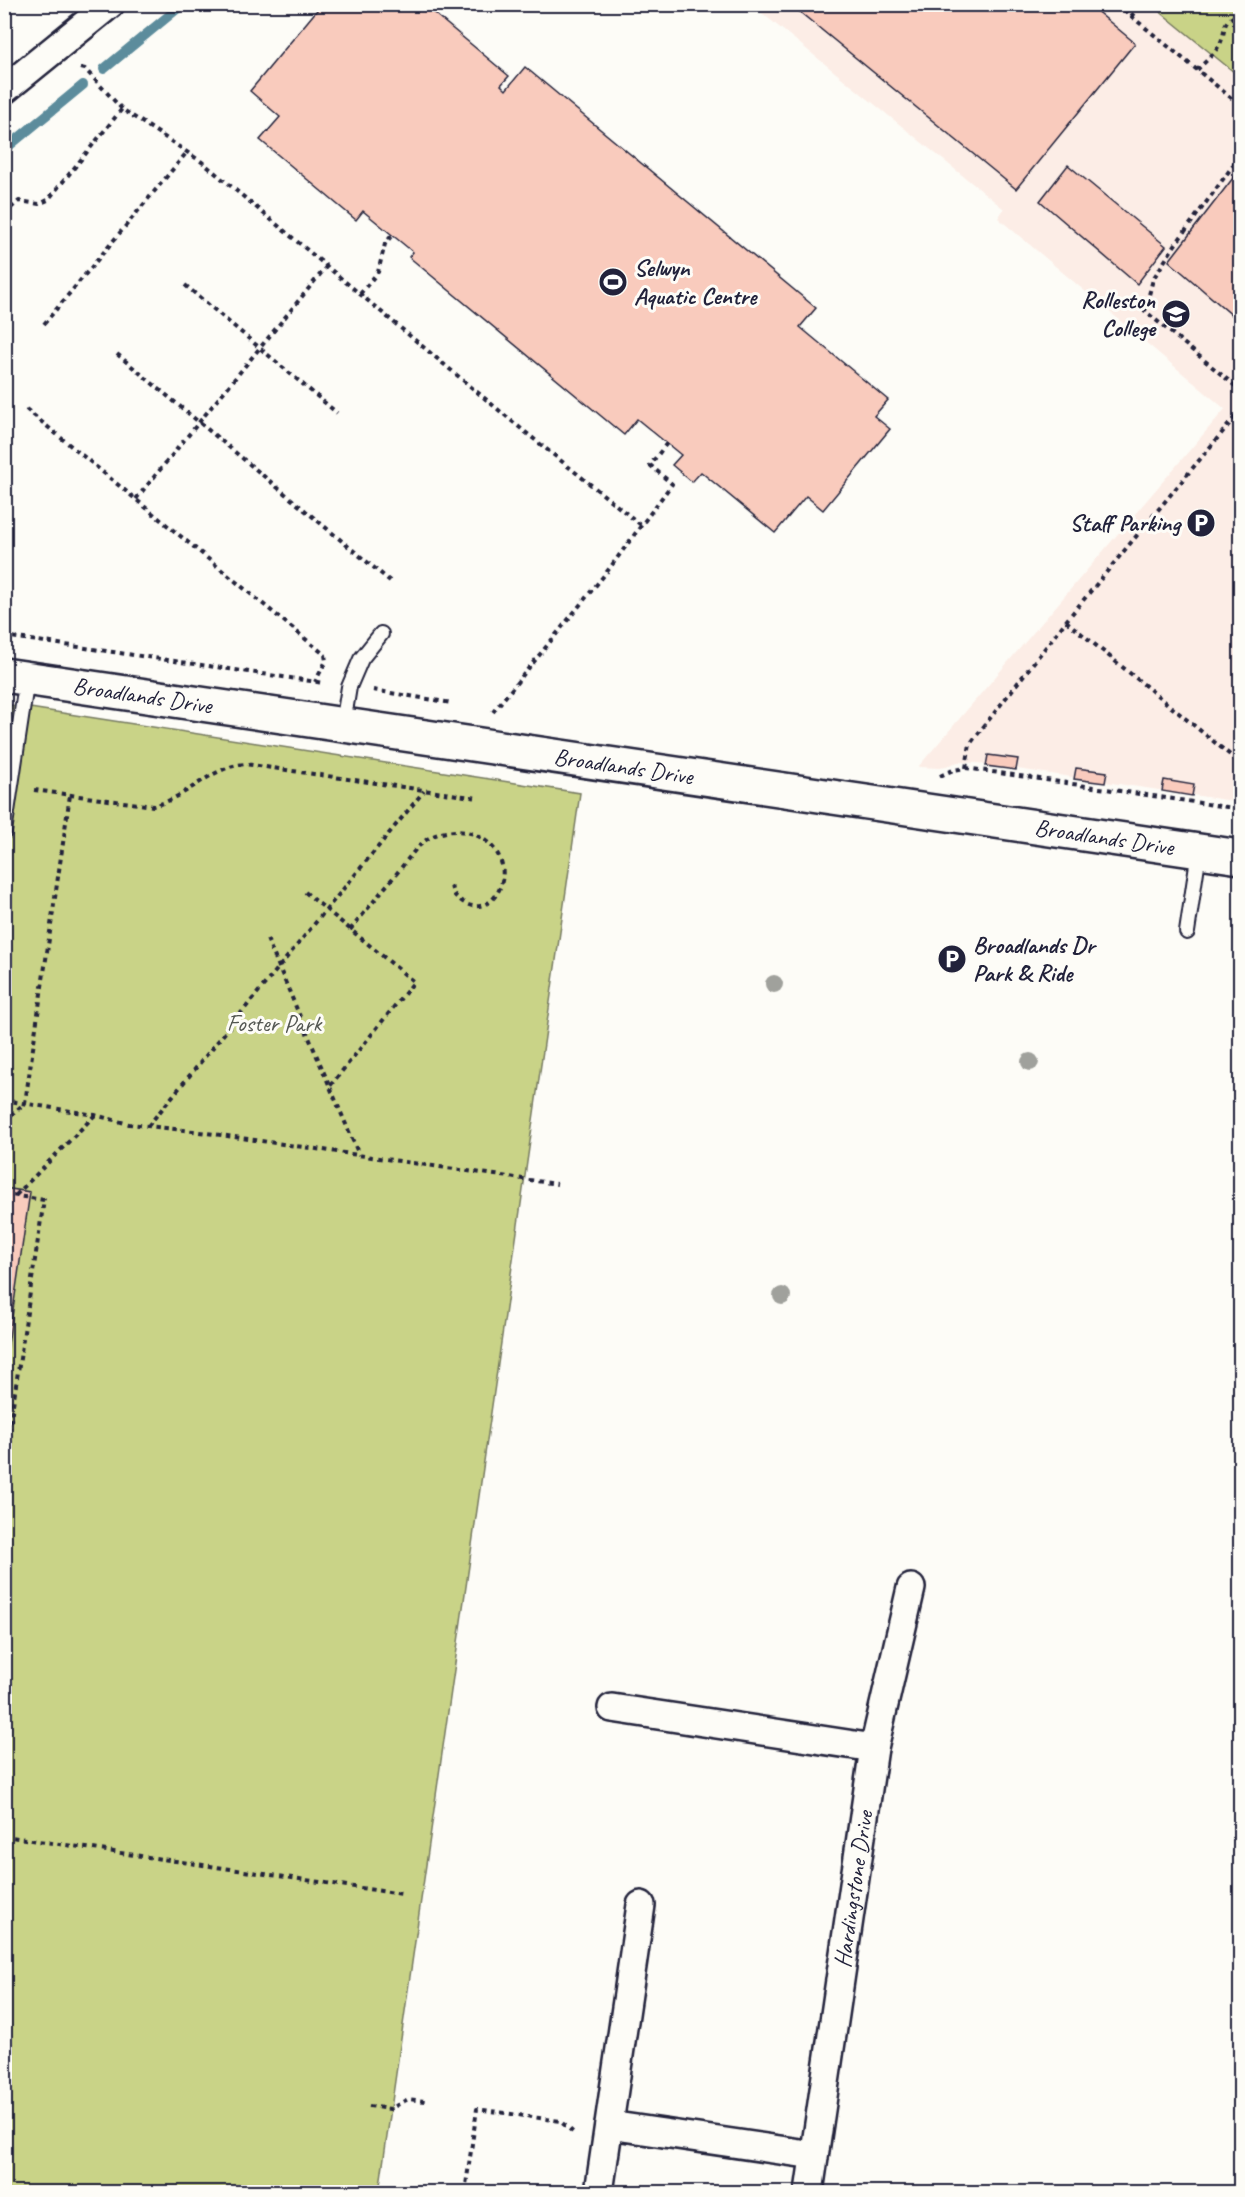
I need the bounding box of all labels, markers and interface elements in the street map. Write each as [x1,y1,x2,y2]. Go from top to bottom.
place label: Selwyn Aquatic Centre [634,253,758,311]
sports icon: Selwyn Aquatic Centre [597,266,629,298]
place label: Rolleston College [1081,285,1157,343]
school or university icon: Rolleston College [1160,298,1192,330]
parking icon: Staff Parking [1185,507,1217,539]
place label: Staff Parking [1069,508,1182,538]
street label: Broadlands Drive [71,670,216,721]
street label: Broadlands Drive [552,741,697,792]
street label: Broadlands Drive [1033,812,1178,862]
place label: Broadlands Dr Park & Ride [973,930,1097,988]
parking icon: Broadlands Dr Park & Ride [936,943,968,975]
park label: Foster Park [227,1008,324,1038]
street label: Hardingstone Drive [827,1807,880,1969]

